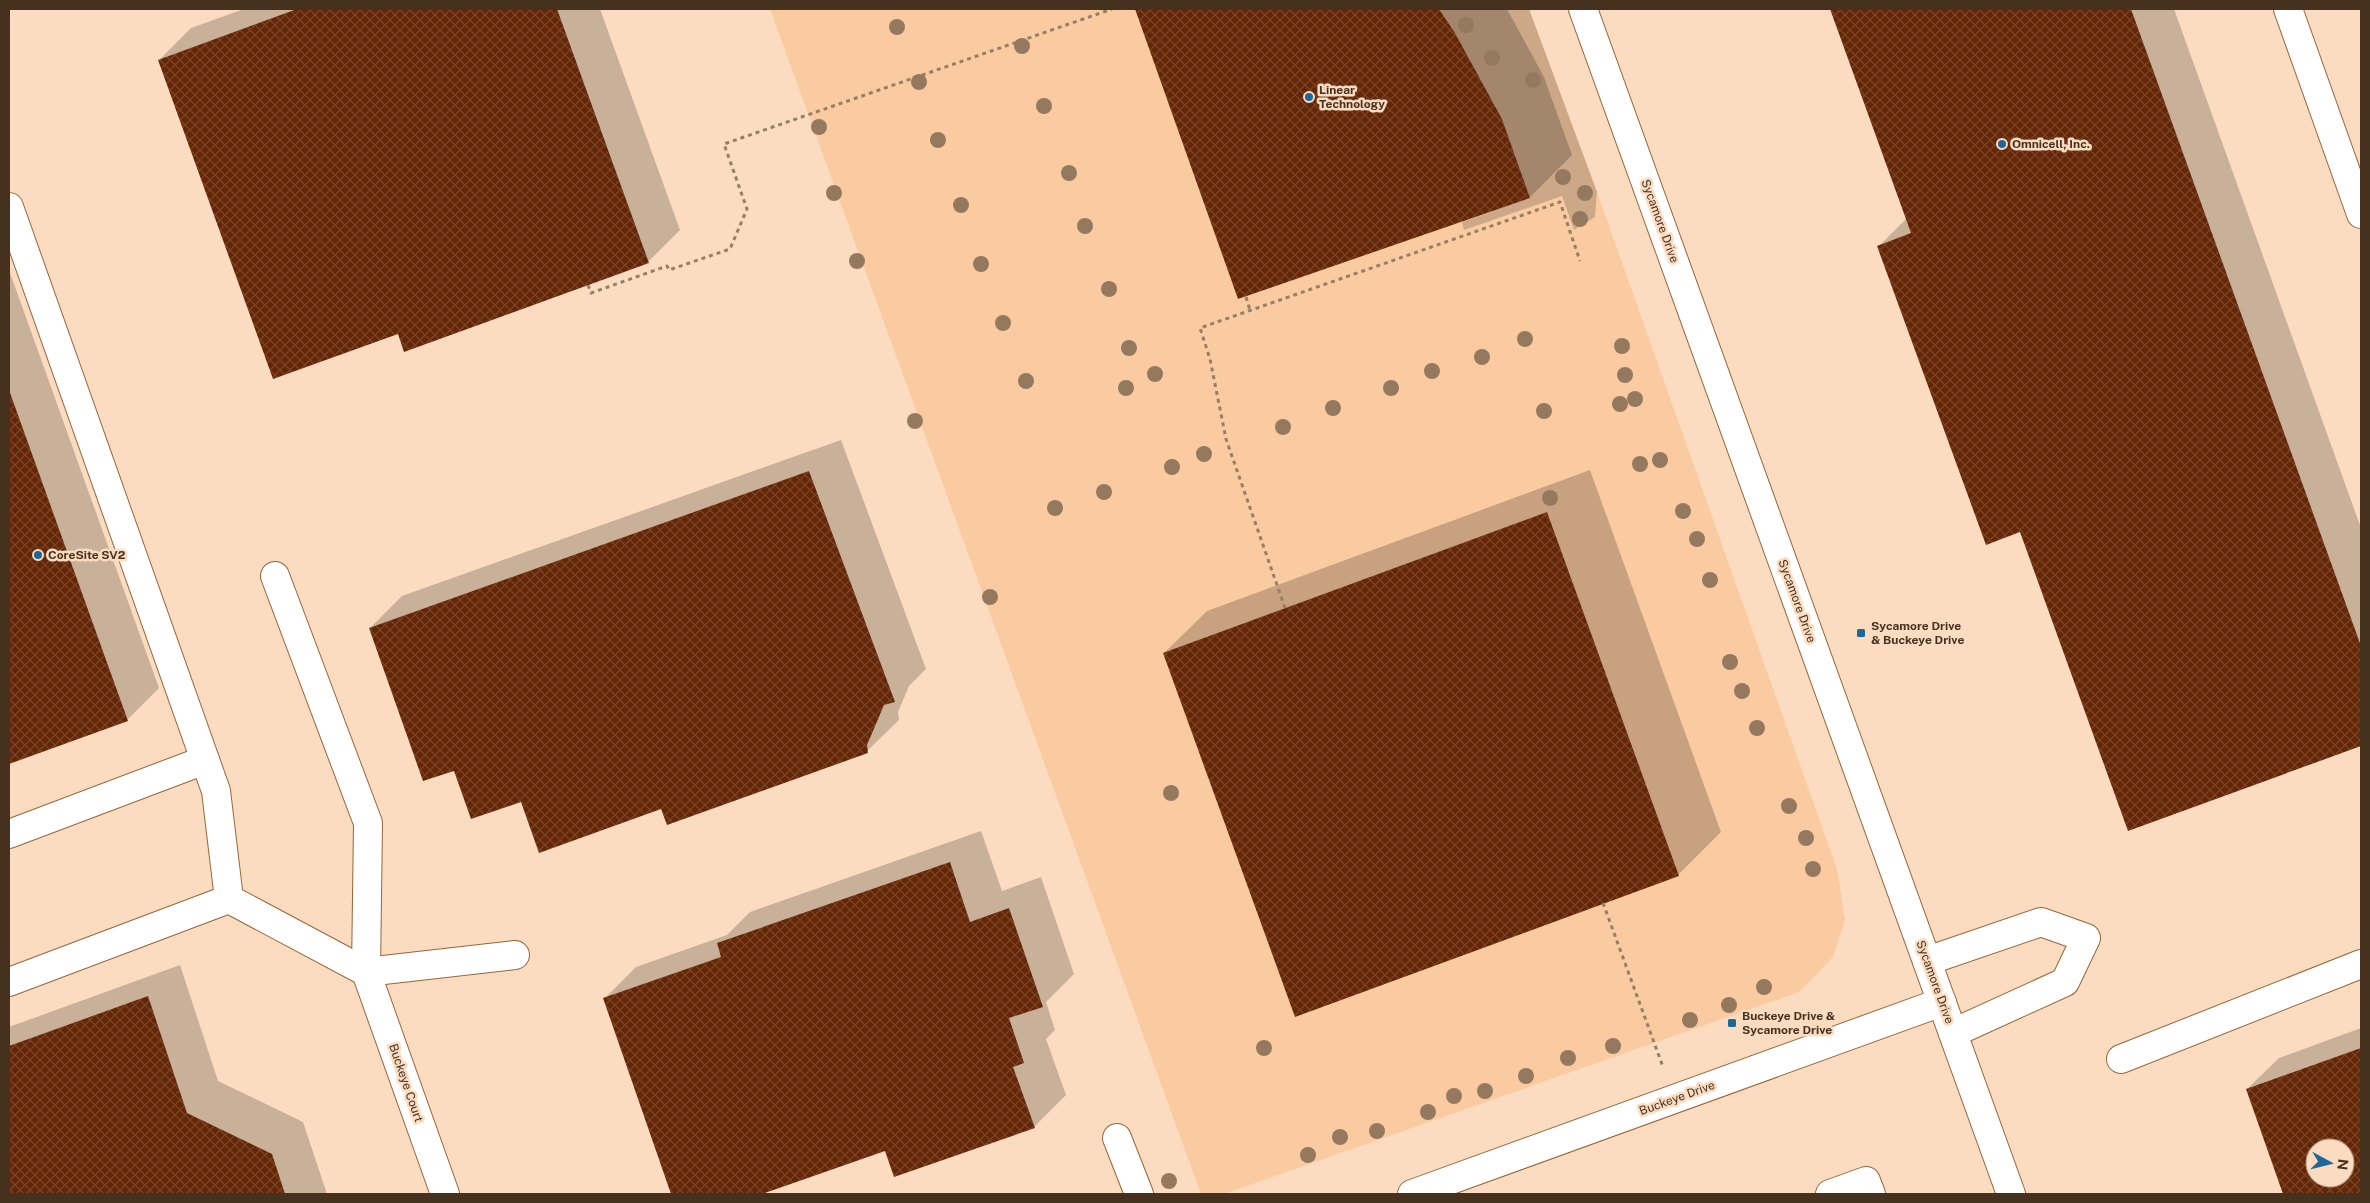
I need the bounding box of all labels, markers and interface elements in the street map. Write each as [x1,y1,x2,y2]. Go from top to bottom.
place label: Linear Technology [1319,83,1385,111]
marker: Linear Technology [1303,91,1315,103]
place label: Omnicell, Inc. [2012,137,2090,151]
marker: Omnicell, Inc. [1996,138,2008,150]
street label: Sycamore Drive [1638,177,1682,265]
place label: CoreSite SV2 [48,548,126,562]
marker: CoreSite SV2 [32,549,44,561]
street label: Sycamore Drive [1775,557,1819,645]
place label: Sycamore Drive & Buckeye Drive [1871,619,1964,647]
marker: Sycamore Drive & Buckeye Drive [1855,627,1867,639]
street label: Sycamore Drive [1913,938,1957,1026]
place label: Buckeye Drive & Sycamore Drive [1742,1009,1835,1037]
marker: Buckeye Drive & Sycamore Drive [1726,1017,1738,1029]
street label: Buckeye Court [386,1042,426,1124]
street label: Buckeye Drive [1637,1078,1717,1118]
north arrow [2305,1138,2355,1188]
text: N [2334,1158,2352,1171]

